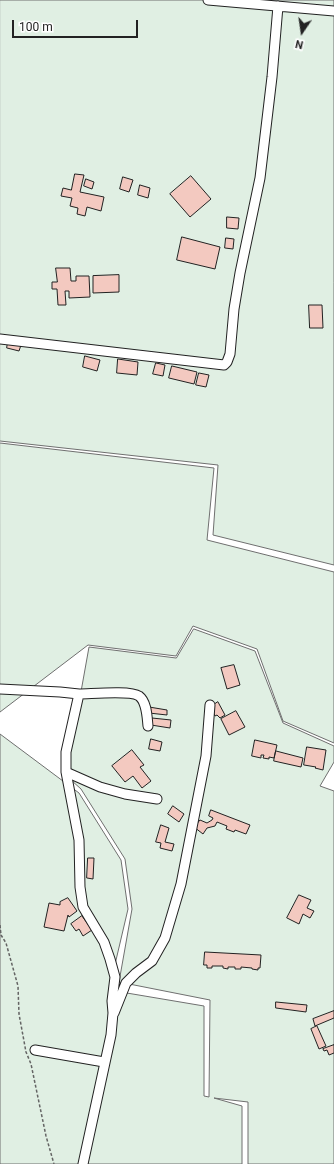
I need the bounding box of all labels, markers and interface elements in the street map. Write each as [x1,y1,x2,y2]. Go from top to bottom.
scale bar [14,12,140,38]
north arrow [282,12,322,52]
text: 100 m [19,20,53,34]
text: N [294,37,304,51]

